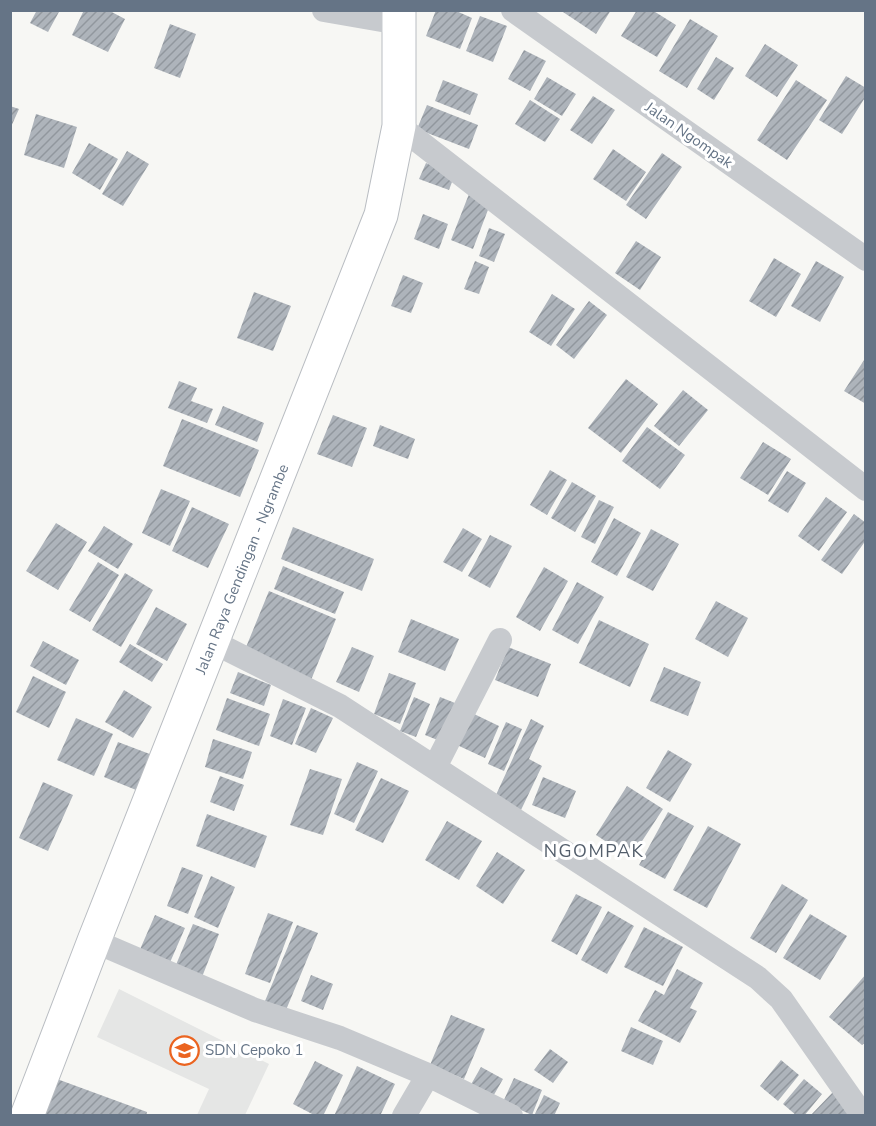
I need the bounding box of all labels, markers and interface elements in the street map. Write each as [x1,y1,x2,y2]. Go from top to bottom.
street label: Jalan Ngompak [640,97,737,173]
street label: Jalan Raya Gendingan - Ngrambe [190,461,293,678]
district label: NGOMPAK [544,839,644,863]
school or university icon: SDN Cepoko 1 [168,1034,200,1066]
place label: SDN Cepoko 1 [205,1040,303,1060]

